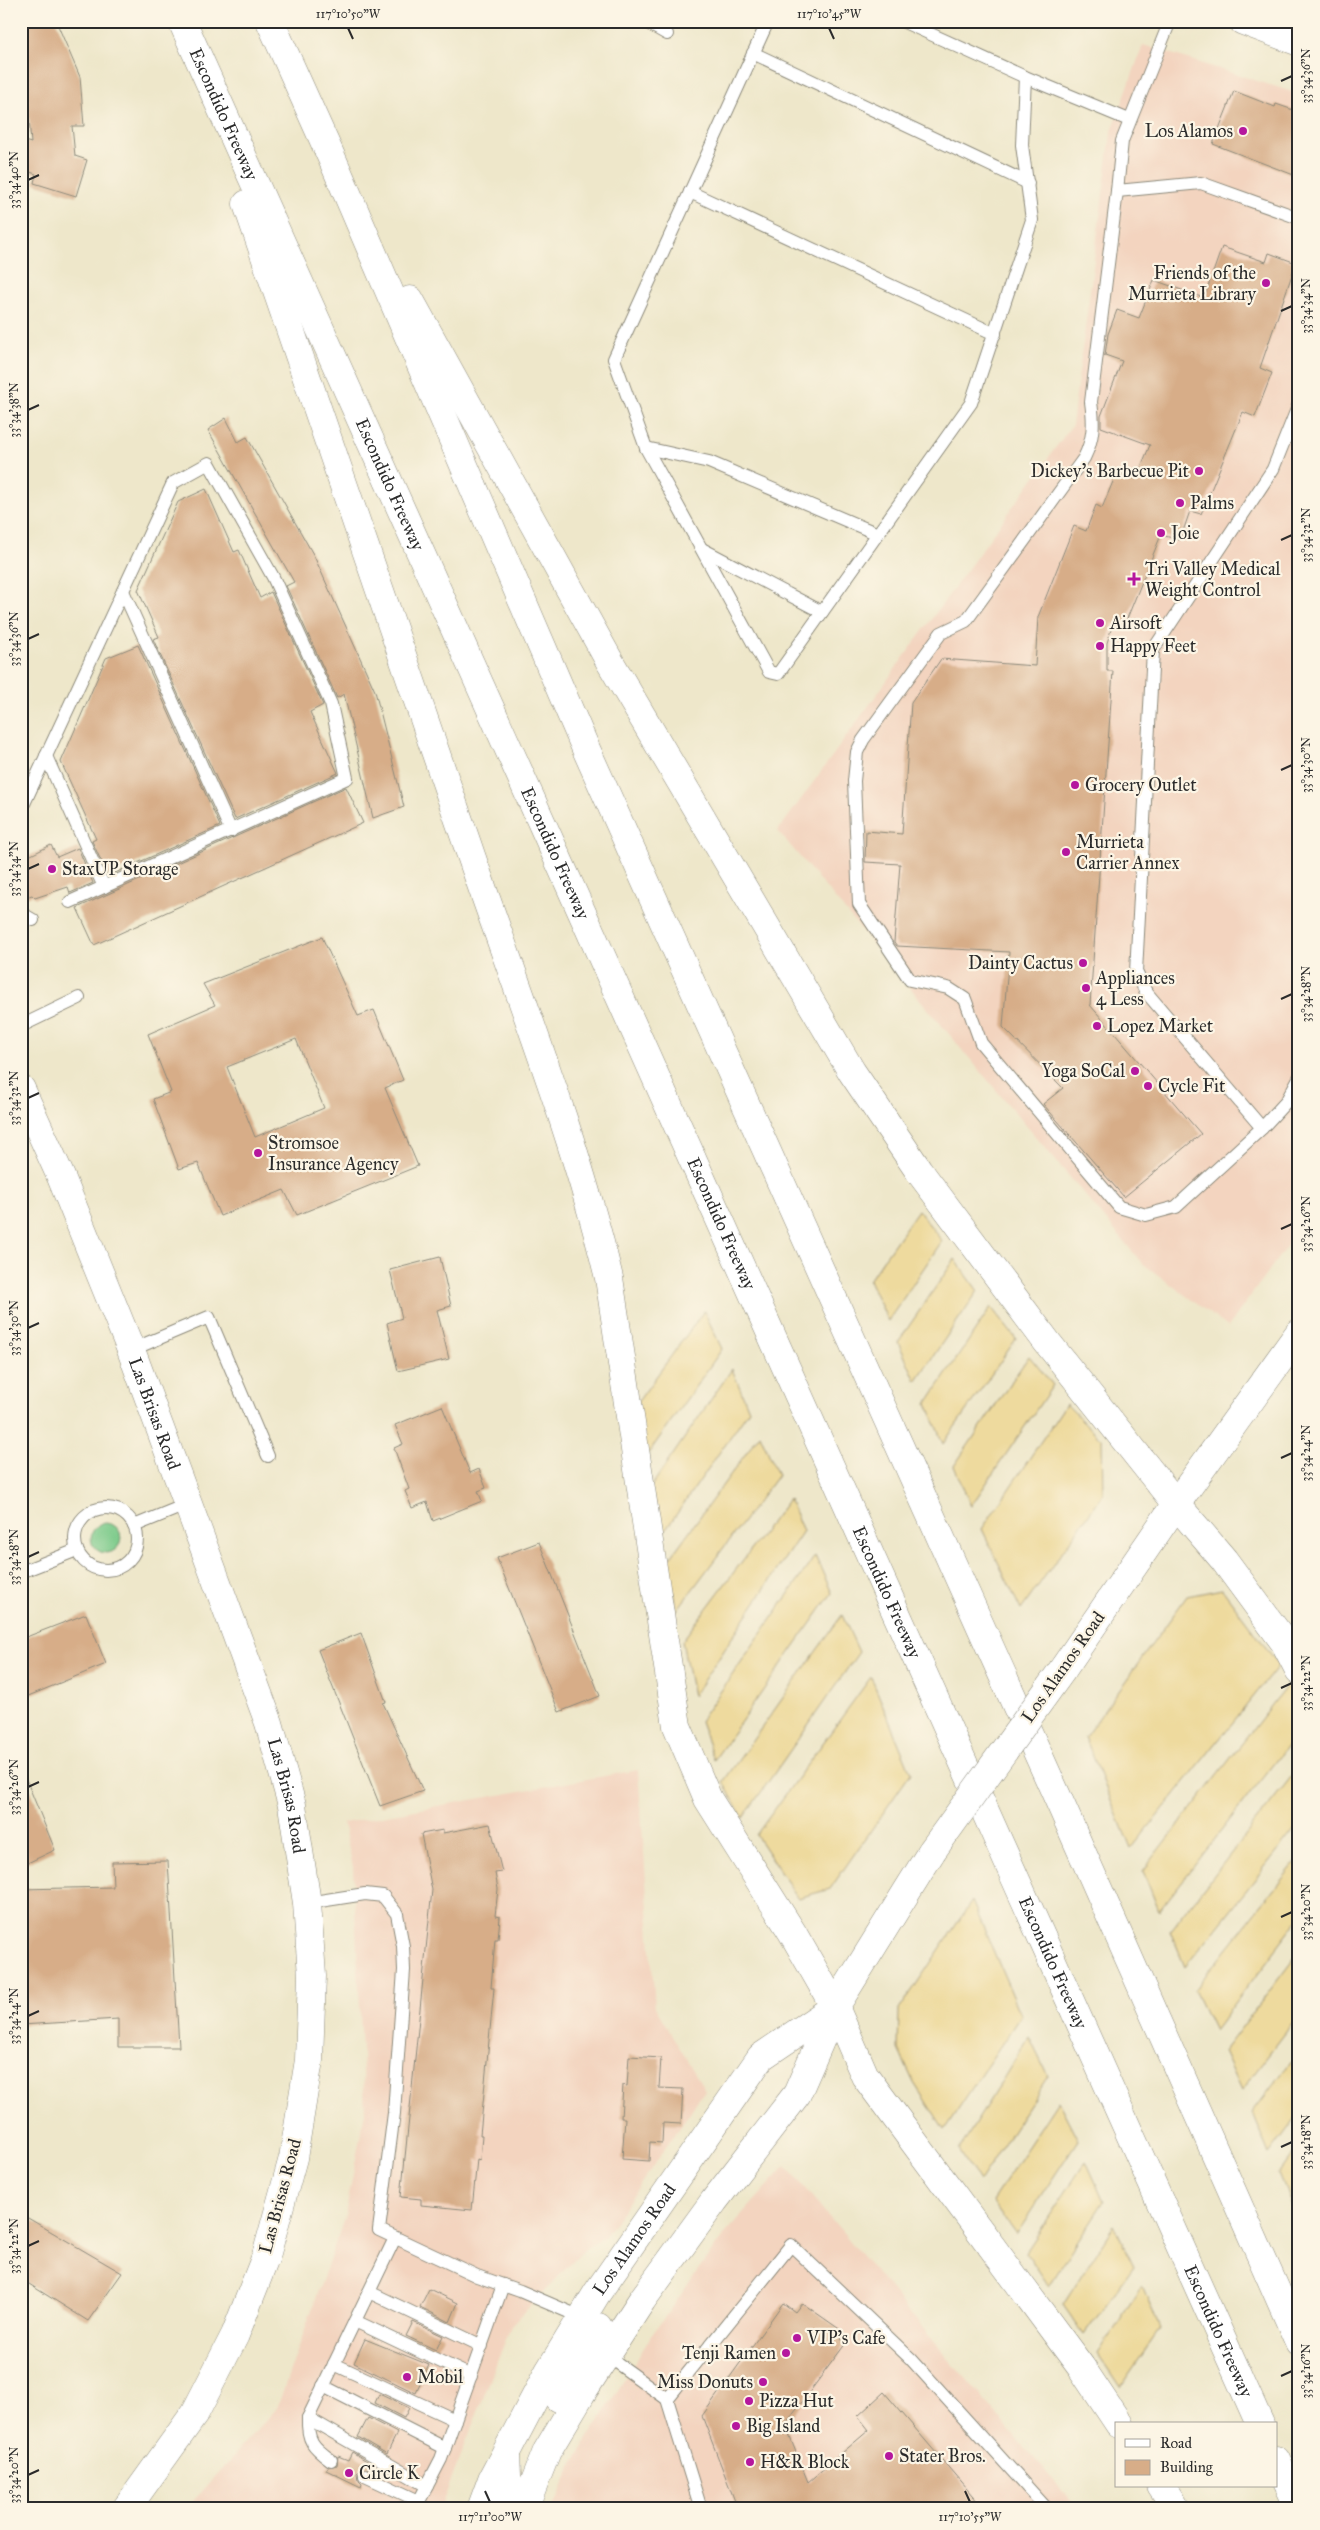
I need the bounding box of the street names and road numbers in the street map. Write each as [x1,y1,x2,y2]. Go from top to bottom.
street label: Escondido Freeway [185,44,263,184]
street label: Escondido Freeway [351,415,429,555]
street label: Escondido Freeway [516,784,595,923]
street label: Escondido Freeway [682,1154,761,1294]
street label: Las Brisas Road [124,1354,185,1473]
street label: Escondido Freeway [848,1523,926,1662]
street label: Los Alamos Road [1017,1607,1109,1727]
street label: Las Brisas Road [263,1735,310,1855]
street label: Escondido Freeway [1014,1893,1092,2033]
street label: Las Brisas Road [254,2136,306,2256]
street label: Los Alamos Road [588,2179,681,2299]
street label: Escondido Freeway [1179,2262,1258,2401]

